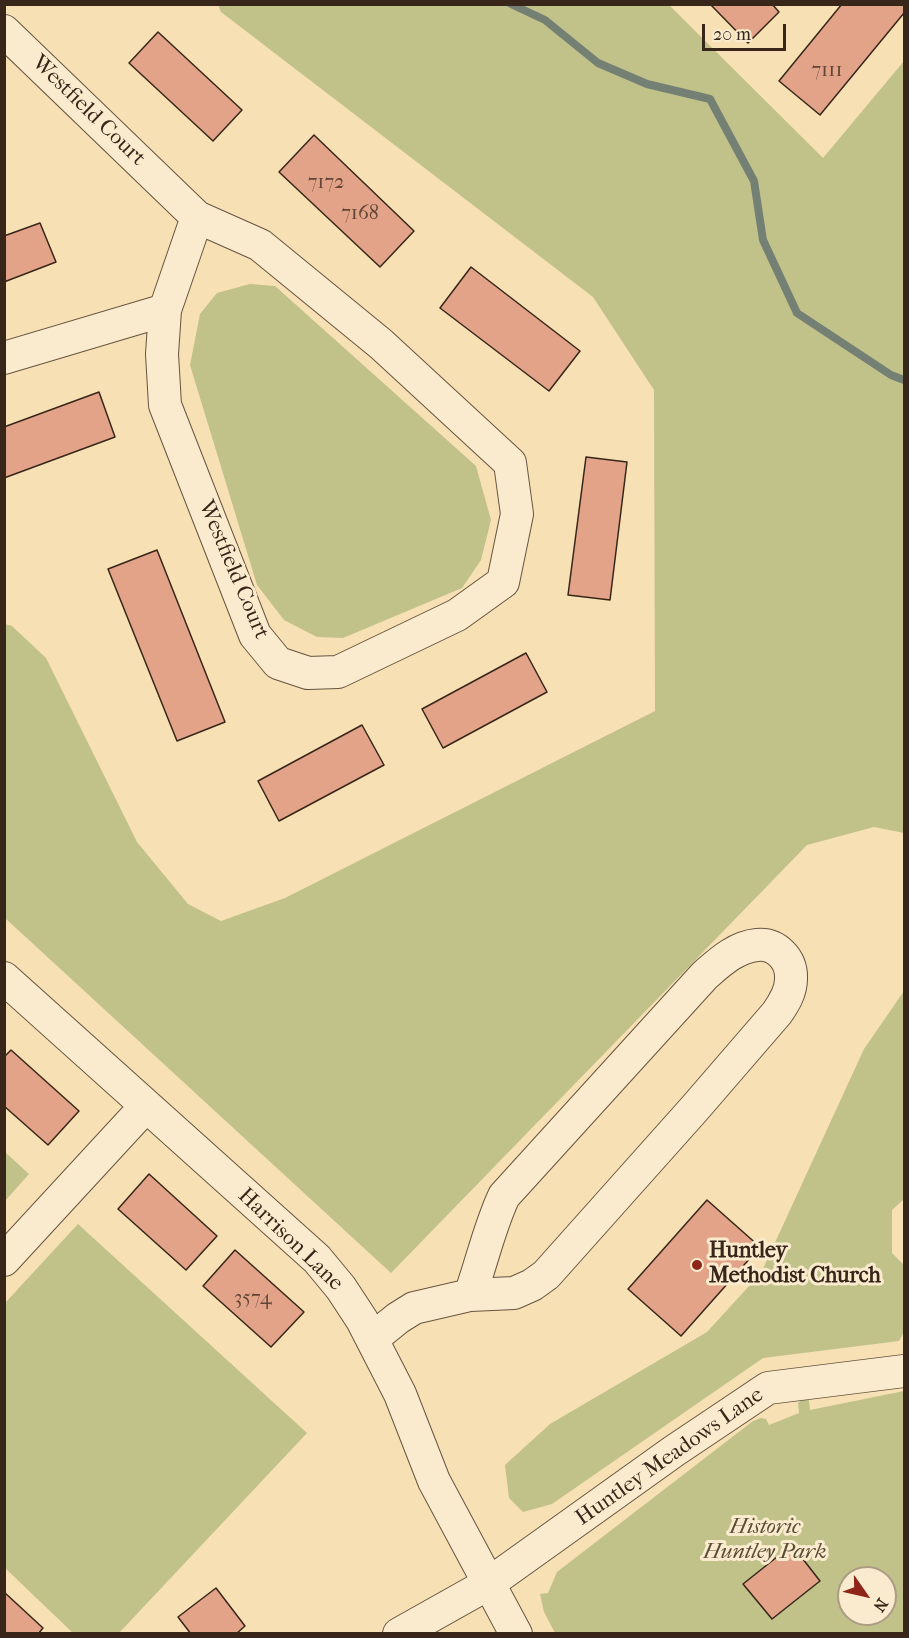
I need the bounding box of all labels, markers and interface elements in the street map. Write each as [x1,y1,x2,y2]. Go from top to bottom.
scale bar [705,12,789,50]
text: 20 m [713,24,751,45]
street label: Westfield Court [26,50,150,172]
house number: 7111 [811,59,843,83]
house number: 7172 [308,171,344,195]
house number: 7168 [341,202,379,226]
street label: Westfield Court [192,497,274,643]
street label: Harrison Lane [232,1183,348,1297]
place label: Huntley Methodist Church [709,1239,881,1290]
marker: Huntley Methodist Church [690,1258,704,1272]
house number: 3574 [234,1287,272,1311]
street label: Huntley Meadows Lane [571,1382,769,1532]
park label: Historic Huntley Park [704,1515,826,1566]
north arrow [837,1566,897,1626]
text: N [869,1595,892,1616]

